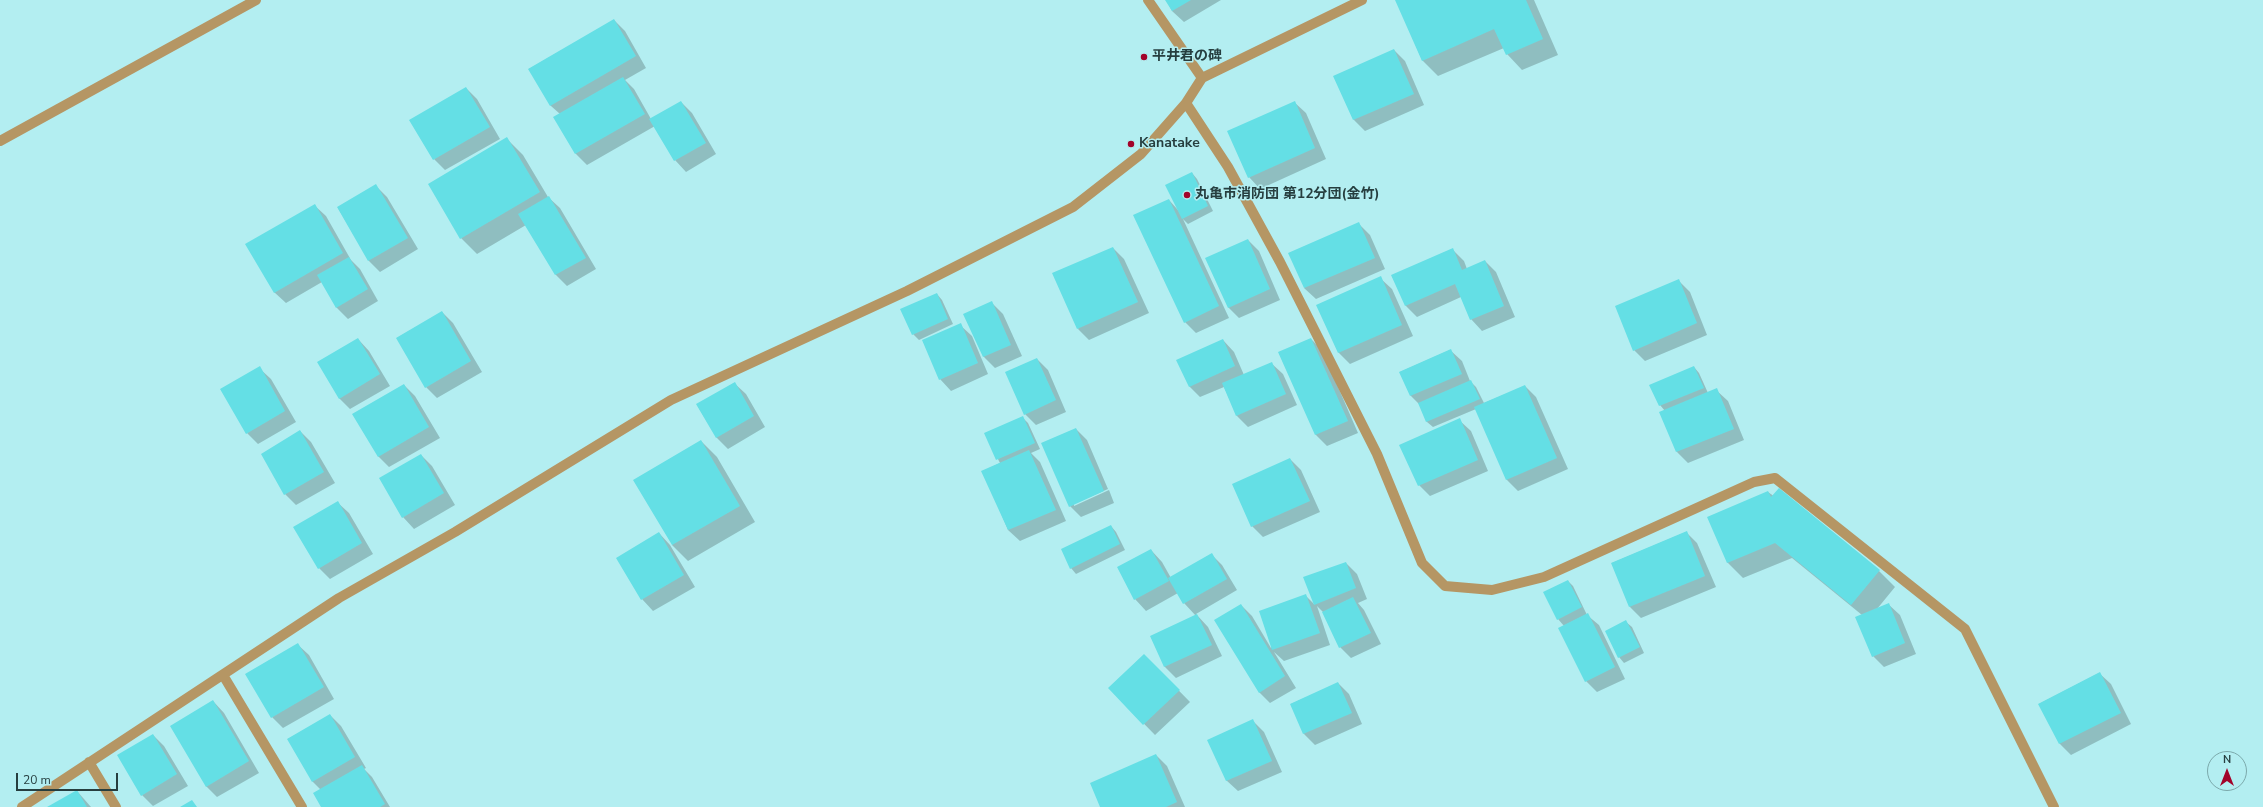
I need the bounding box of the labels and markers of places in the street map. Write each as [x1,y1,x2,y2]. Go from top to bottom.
place label: 平井君の碑 [1152,49,1222,65]
marker: 平井君の碑 [1139,52,1149,62]
place label: Kanatake [1139,136,1200,152]
marker: Kanatake [1126,139,1136,149]
place label: 丸亀市消防団 第12分団(金竹) [1195,187,1380,203]
marker: 丸亀市消防団 第12分団(金竹) [1182,190,1192,200]

